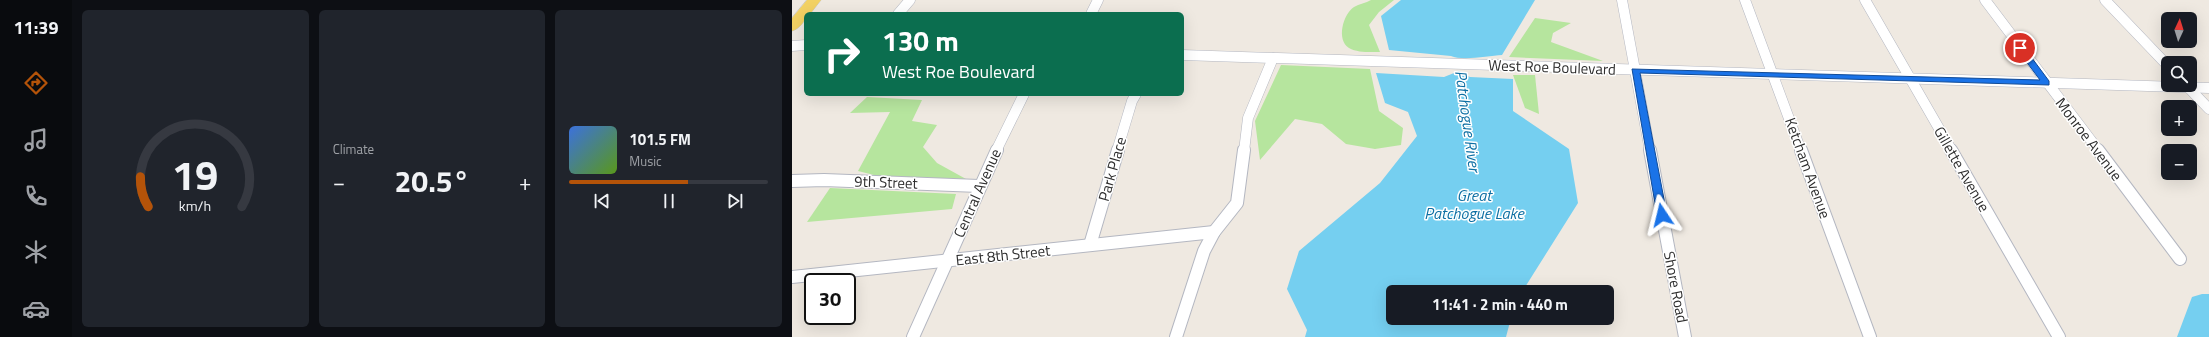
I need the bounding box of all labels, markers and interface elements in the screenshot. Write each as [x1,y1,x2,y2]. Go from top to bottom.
north arrow [2161,12,2197,48]
map controls [2161,12,2197,180]
text: 11:39 [14,14,58,41]
text: 130 m [882,19,959,62]
icon: right [816,28,868,80]
pin [2003,31,2037,65]
icon: arrive [2009,37,2031,59]
street label: West Roe Boulevard [1488,53,1616,81]
button: search [2161,56,2197,92]
text: West Roe Boulevard [882,58,1035,85]
icon: directions [22,69,50,97]
water label: Patchogue River [1449,69,1487,175]
street label: Monroe Avenue [2050,92,2128,186]
button: + [2161,100,2197,136]
street label: Ketcham Avenue [1779,114,1837,222]
street label: Gillette Avenue [1928,122,1996,216]
icon: music [22,126,50,154]
text: 101.5 FM [629,128,691,151]
street label: Park Place [1092,134,1132,204]
text: Climate [333,139,374,159]
text: 19 [172,142,219,205]
button: − [2161,144,2197,180]
street label: Central Avenue [947,145,1007,241]
text: Music [629,151,662,171]
text: 20.5° [395,158,469,204]
text: − [333,165,345,199]
text: + [519,165,531,199]
street label: 9th Street [854,169,919,195]
icon: phone [22,182,50,210]
water label: Great Patchogue Lake [1424,183,1525,225]
icon: previous [591,190,613,212]
icon: pause [658,190,680,212]
icon: next [724,190,746,212]
text: km/h [179,194,212,216]
position arrow [1641,194,1683,236]
icon: climate [22,238,50,266]
street label: East 8th Street [955,239,1052,271]
street label: Shore Road [1658,249,1694,325]
speed limit sign: 30 [804,273,856,325]
text: 11:41 · 2 min · 440 m [1432,293,1568,316]
icon: car [22,295,50,323]

